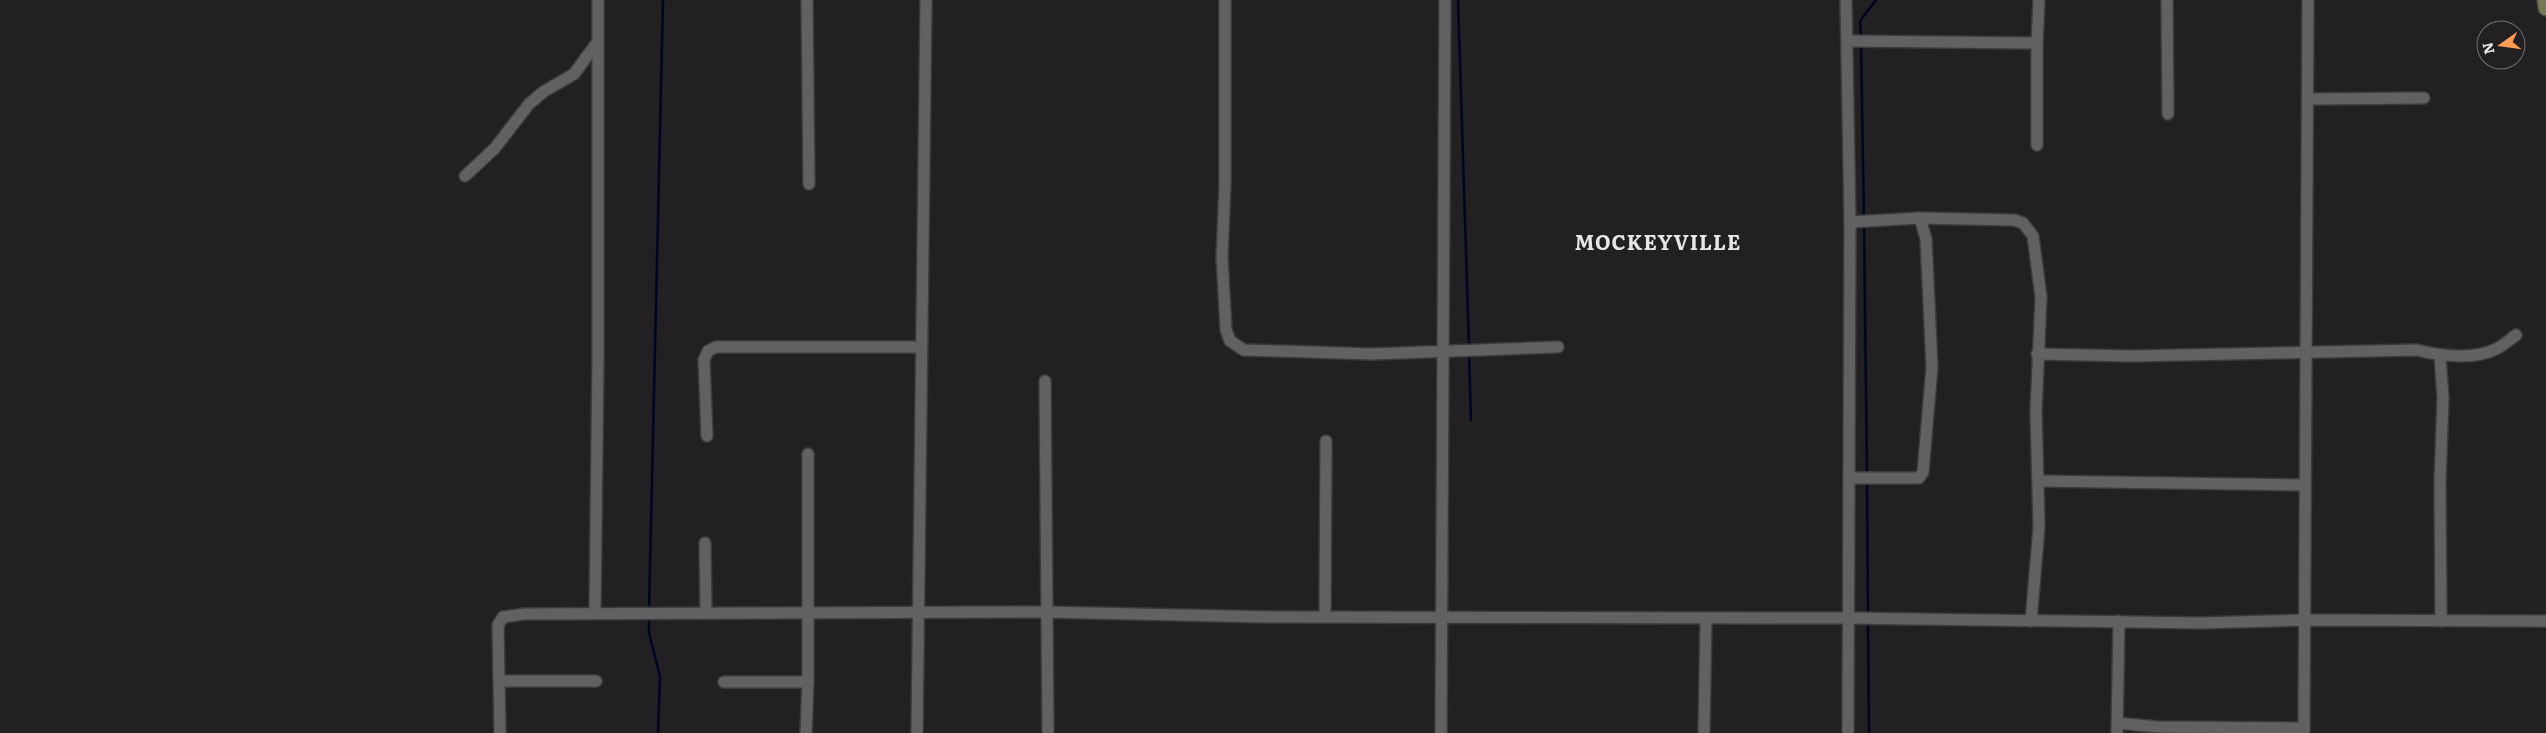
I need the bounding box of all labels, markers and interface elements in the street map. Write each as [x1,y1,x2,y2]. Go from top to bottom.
north arrow [2476,20,2526,70]
text: N [2476,40,2499,57]
district label: MOCKEYVILLE [1575,226,1741,256]

